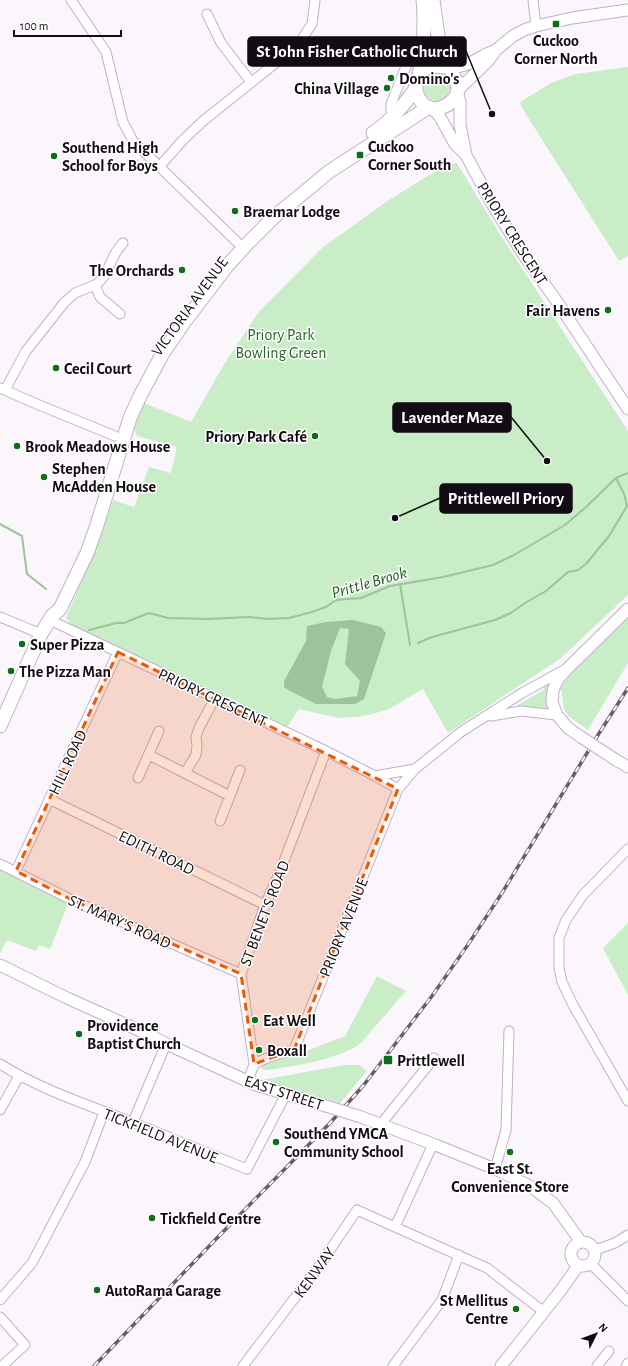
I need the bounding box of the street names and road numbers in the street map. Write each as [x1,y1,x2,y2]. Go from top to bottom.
street label: PRIORY CRESCENT [474,179,550,288]
street label: VICTORIA AVENUE [149,254,231,359]
street label: PRIORY CRESCENT [156,666,270,730]
street label: HILL ROAD [46,728,90,797]
street label: EDITH ROAD [116,828,197,878]
street label: ST BENET'S ROAD [237,858,292,968]
street label: PRIORY AVENUE [317,875,371,979]
street label: ST. MARY'S ROAD [66,892,173,952]
street label: EAST STREET [242,1073,325,1113]
street label: TICKFIELD AVENUE [101,1106,220,1166]
street label: KENWAY [291,1244,339,1301]

